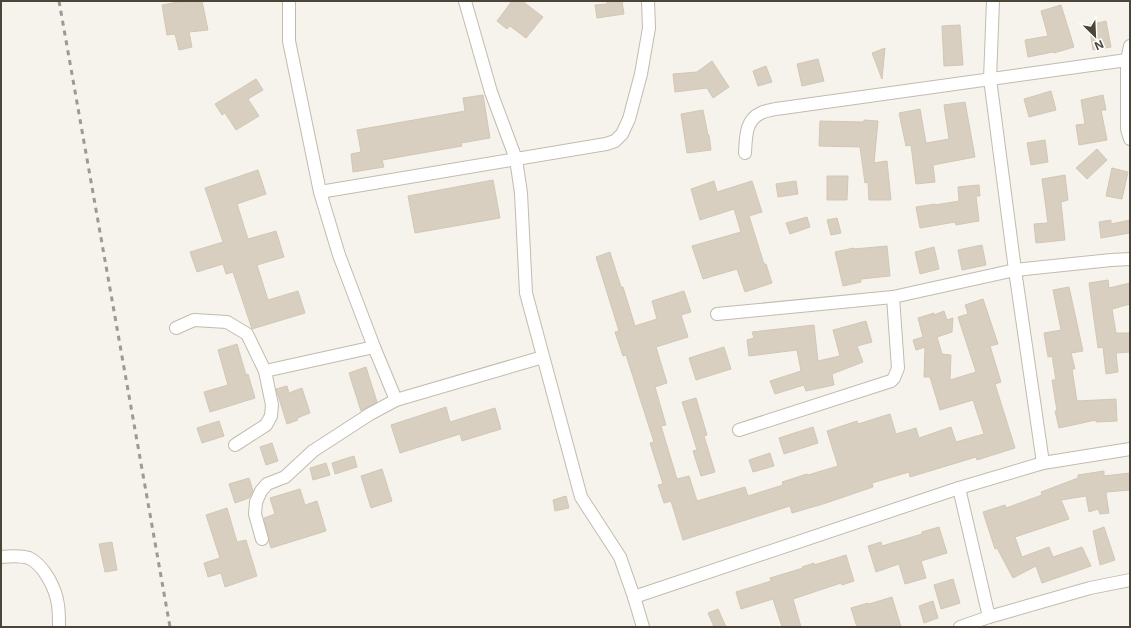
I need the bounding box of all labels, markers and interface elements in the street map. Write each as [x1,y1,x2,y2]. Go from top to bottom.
north arrow [1075,16,1115,56]
text: N [1092,37,1106,53]

